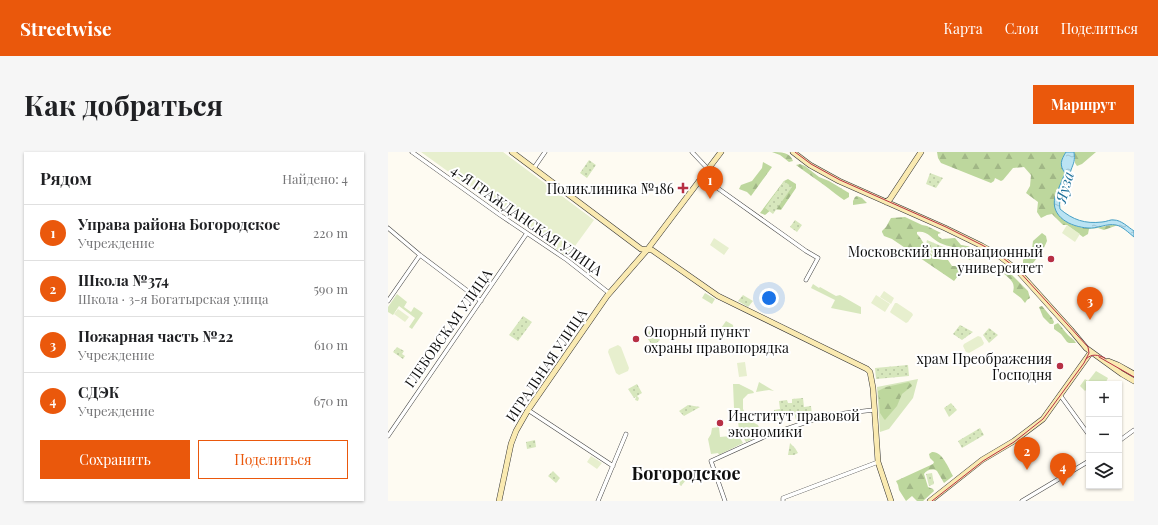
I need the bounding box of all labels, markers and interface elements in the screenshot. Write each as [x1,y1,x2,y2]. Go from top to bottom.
text: Streetwise [20,15,112,41]
text: Карта [943,19,983,38]
text: Слои [1005,19,1039,38]
text: Поделиться [1061,19,1138,38]
button: Маршрут [1033,85,1134,124]
text: Как добраться [24,86,223,123]
street label: 4-Я ГРАЖДАНСКАЯ УЛИЦА [447,160,607,280]
pin: 1 [697,166,723,199]
text: Рядом [40,167,92,189]
water label: Яуза [1050,169,1078,206]
text: Найдено: 4 [282,170,348,187]
place label: Поликлиника №186 [547,179,674,198]
marker: Поликлиника №186 [677,182,689,194]
text: Управа района Богородское [78,214,280,234]
text: 1 [51,224,55,241]
text: 220 m [313,224,348,241]
text: Учреждение [78,234,154,251]
place label: Московский инновационный университет [848,242,1043,277]
marker: Московский инновационный университет [1046,254,1056,264]
street label: ГЛЕБОВСКАЯ УЛИЦА [400,265,496,391]
text: Школа №374 [78,270,169,290]
text: 2 [50,280,56,297]
text: 590 m [313,280,348,297]
pin: 3 [1077,287,1103,320]
your location [759,288,779,308]
text: Школа · 3-я Богатырская улица [78,290,268,307]
street label: ИГРАЛЬНАЯ УЛИЦА [501,305,591,425]
place label: Опорный пункт охраны правопорядка [644,322,789,357]
text: Пожарная часть №22 [78,326,233,346]
marker: Опорный пункт охраны правопорядка [631,334,641,344]
text: 3 [50,336,56,353]
text: 610 m [314,336,348,353]
text: Учреждение [78,346,154,363]
place label: храм Преображения Господня [916,349,1052,384]
marker: храм Преображения Господня [1055,361,1065,371]
map controls [1086,381,1122,489]
button: + [1086,381,1122,417]
text: СДЭК [78,382,120,402]
text: 4 [50,392,56,409]
text: 670 m [313,392,348,409]
text: Учреждение [78,402,154,419]
place label: Институт правовой экономики [728,406,860,441]
button: − [1086,417,1122,453]
marker: Институт правовой экономики [715,418,725,428]
pin: 2 [1014,437,1040,470]
button: Сохранить [40,440,190,479]
button: Поделиться [198,440,348,479]
pin: 4 [1050,453,1076,486]
button: layers [1086,453,1122,489]
district label: Богородское [631,461,741,485]

